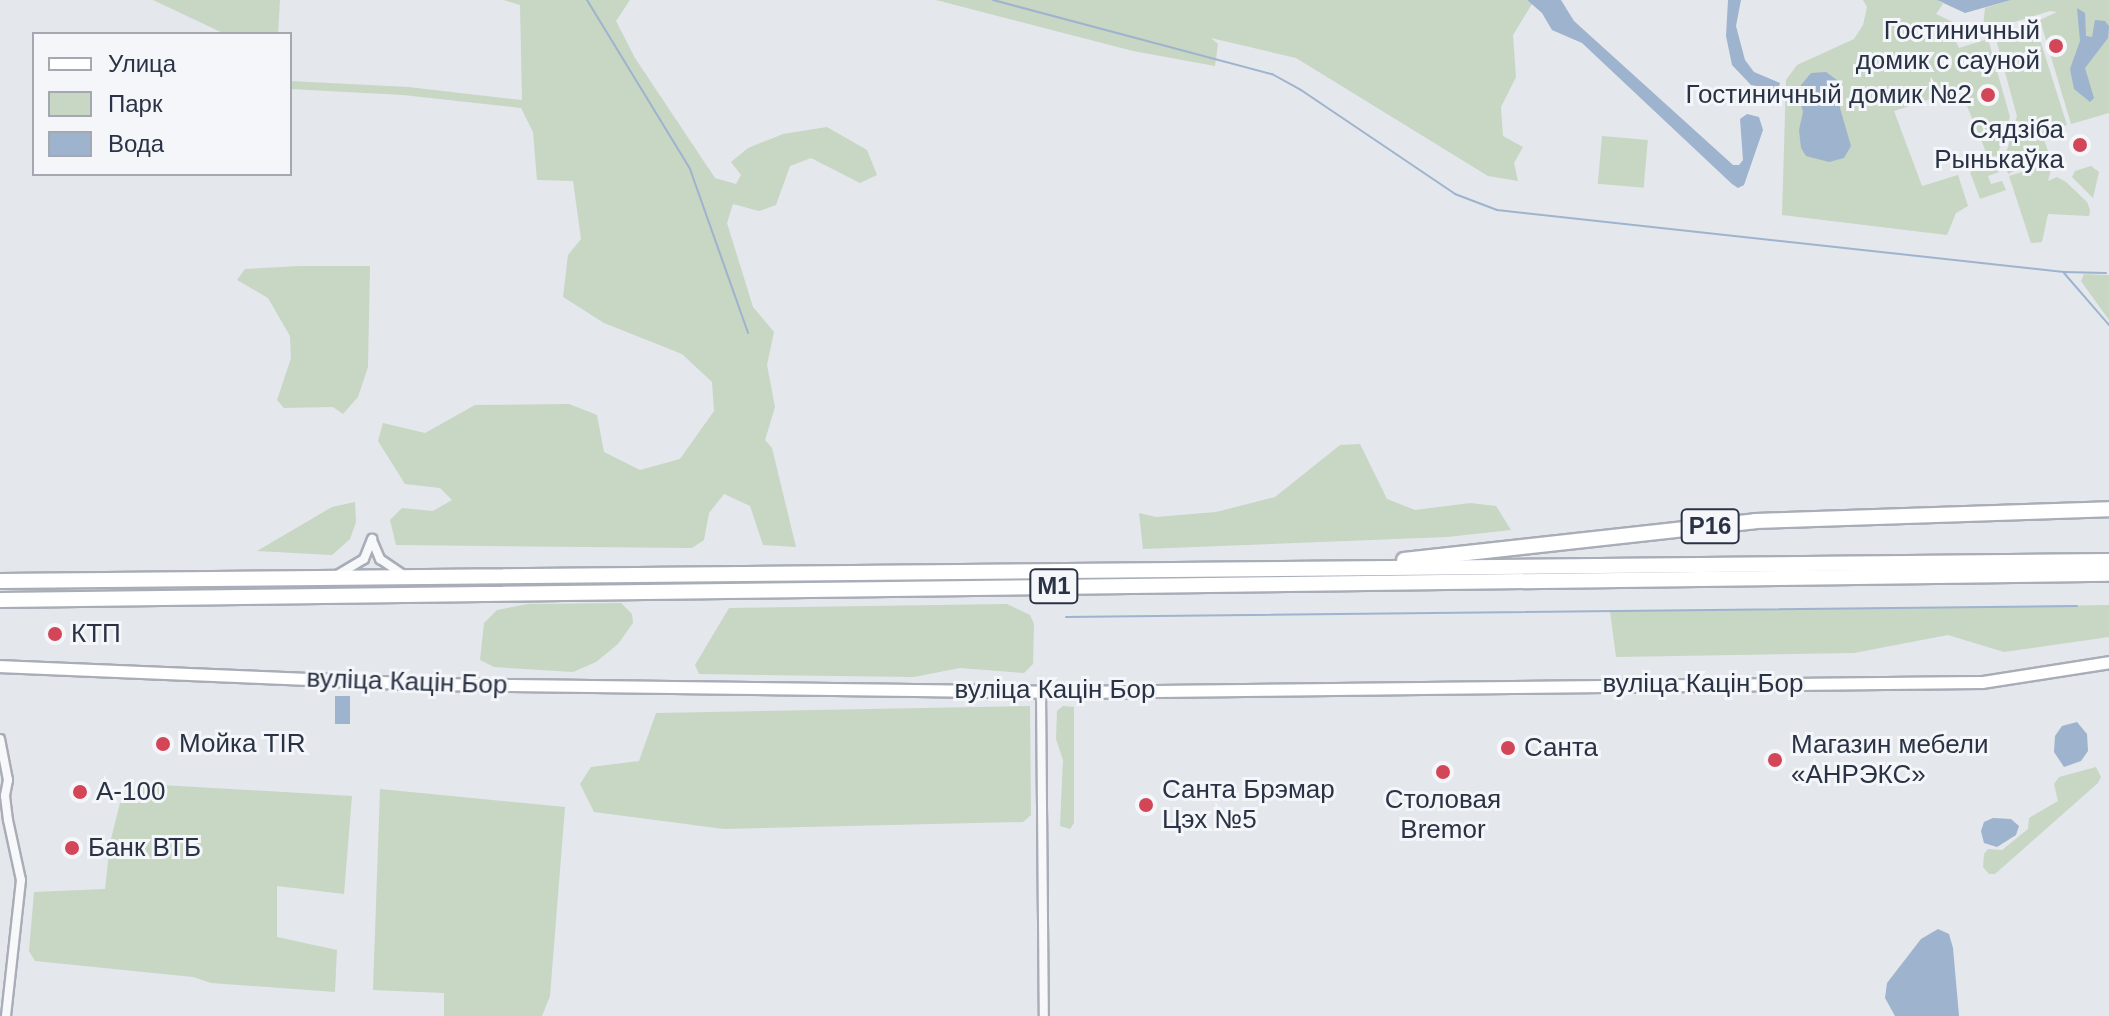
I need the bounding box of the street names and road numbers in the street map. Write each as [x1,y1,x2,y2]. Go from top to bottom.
road number: Р16 [1680,506,1740,546]
road number: М1 [1028,566,1080,606]
street label: вуліца Кацін Бор [306,663,508,701]
street label: вуліца Кацін Бор [1602,668,1804,700]
street label: вуліца Кацін Бор [954,674,1156,706]

